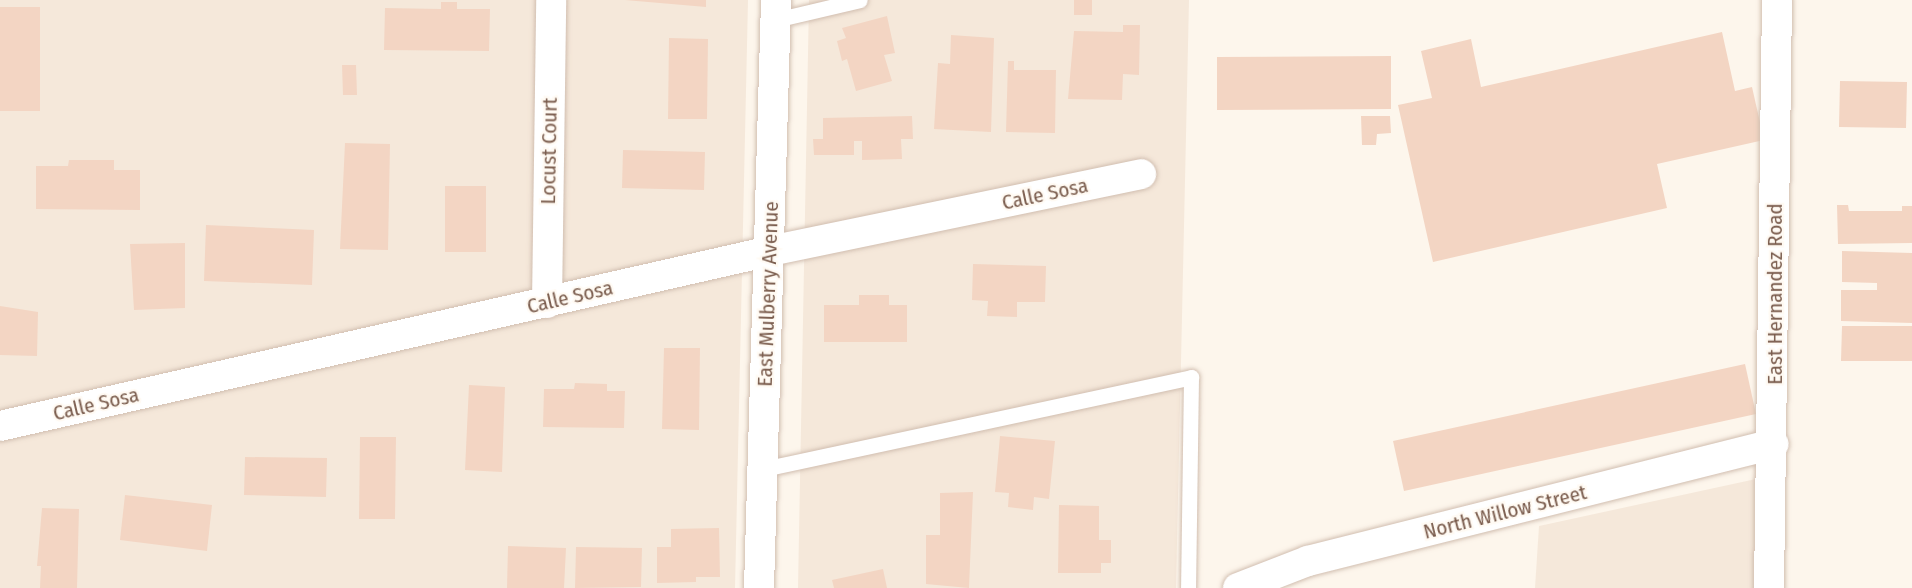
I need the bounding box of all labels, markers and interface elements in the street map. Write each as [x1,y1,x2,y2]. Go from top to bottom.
street label: Locust Court [535,97,563,205]
street label: Calle Sosa [1000,173,1090,215]
street label: East Mulberry Avenue [752,201,784,387]
street label: East Hernandez Road [1762,203,1788,385]
street label: Calle Sosa [525,275,615,319]
street label: Calle Sosa [51,382,141,426]
street label: North Willow Street [1421,480,1589,544]

